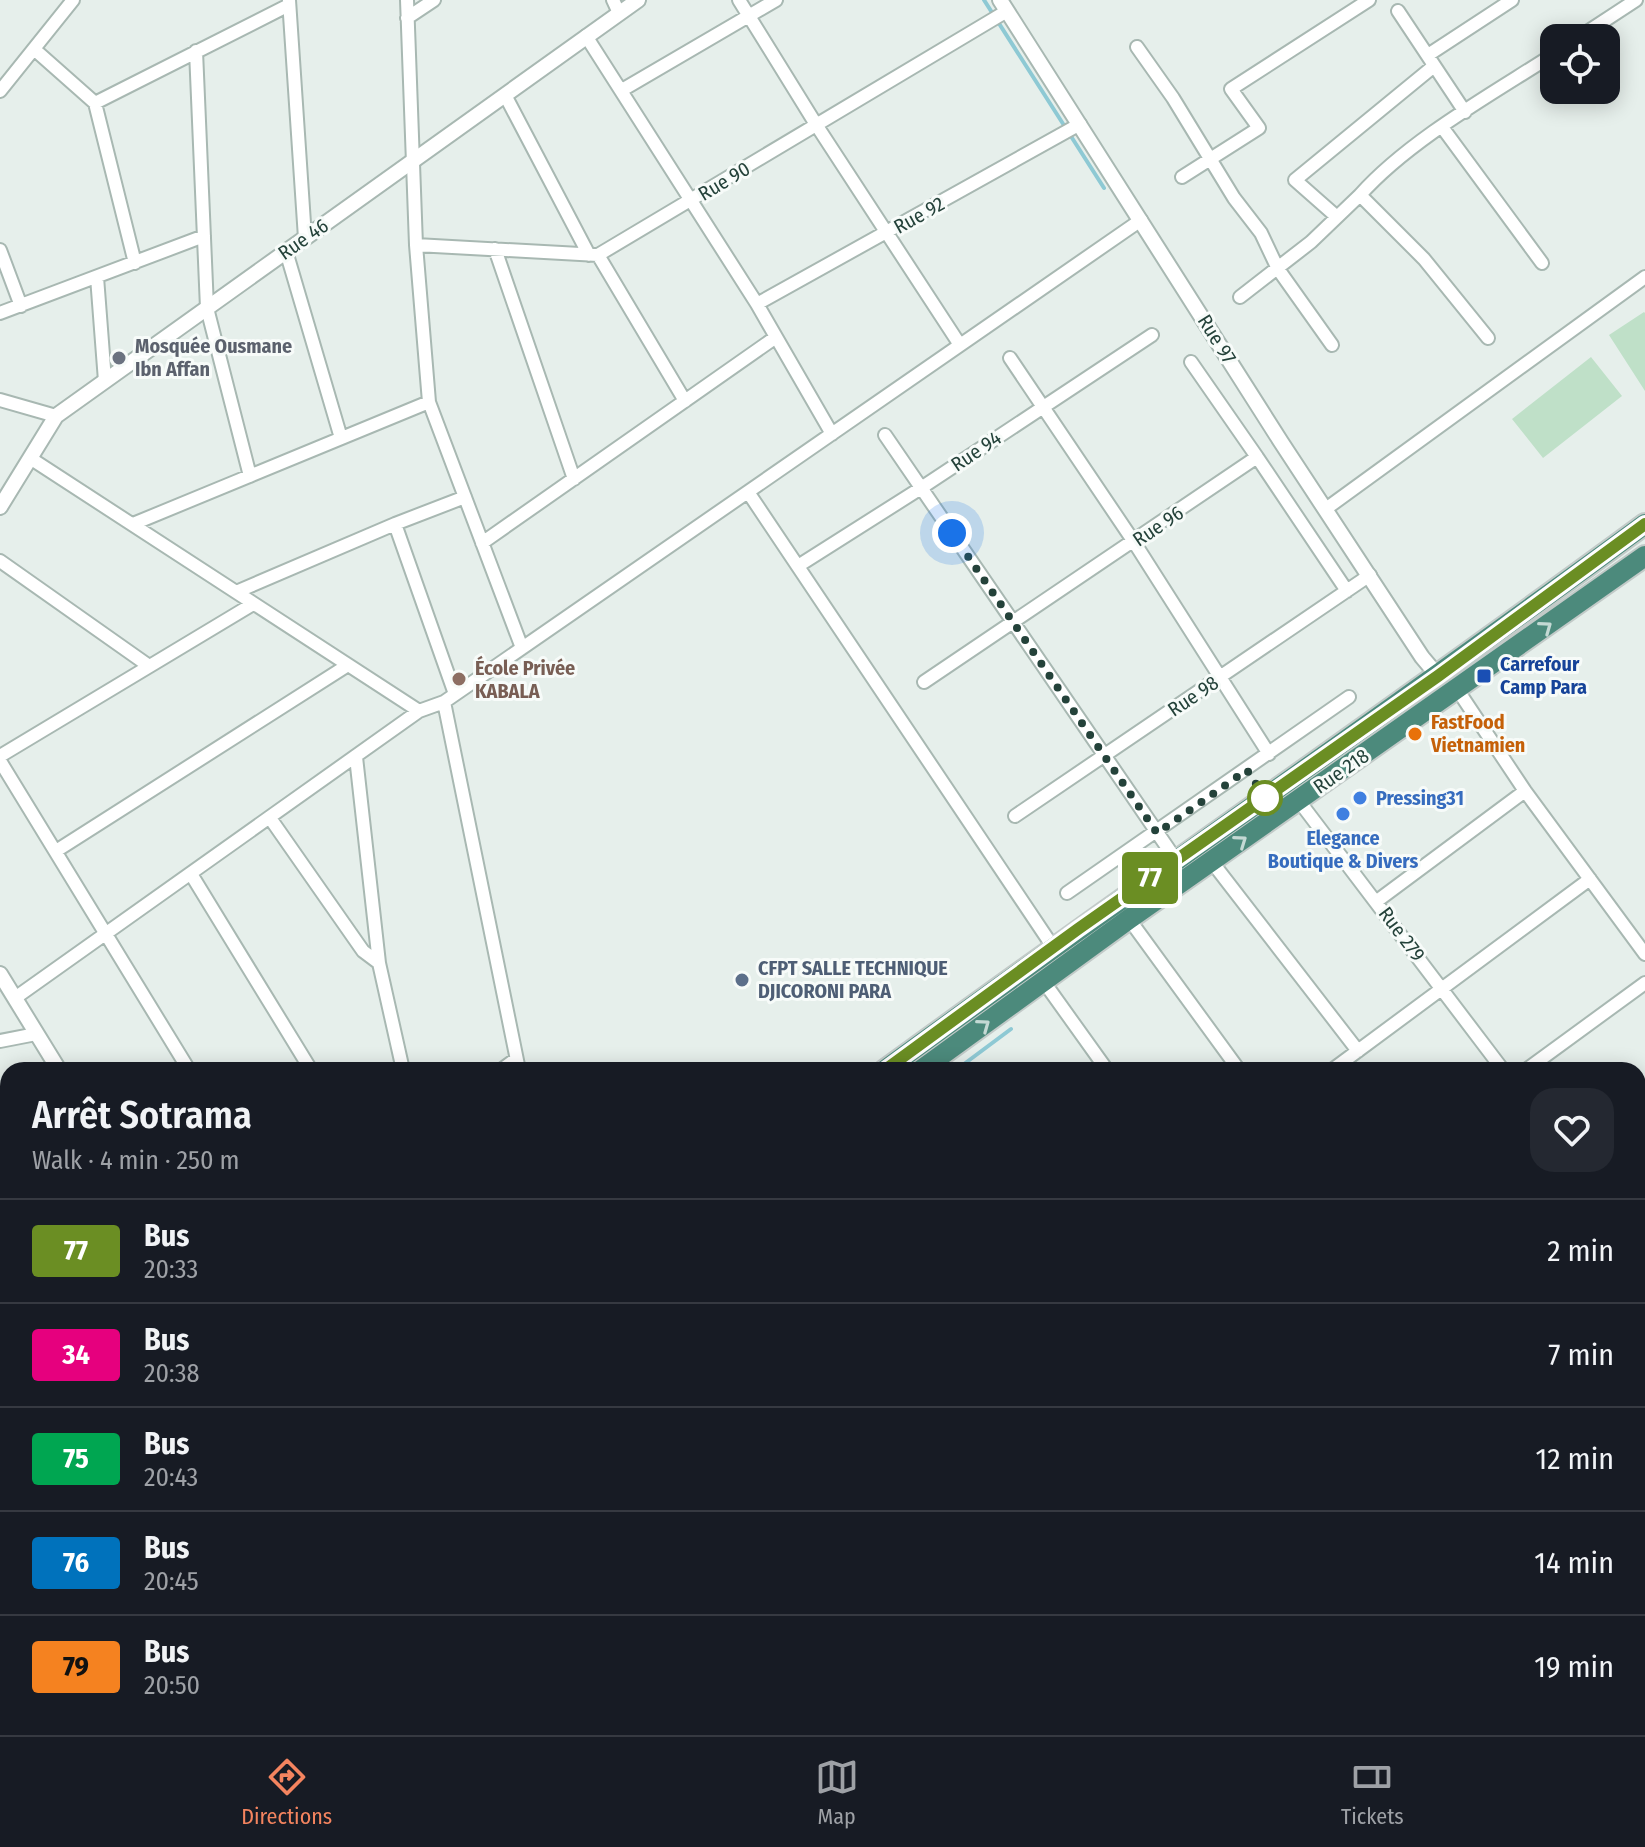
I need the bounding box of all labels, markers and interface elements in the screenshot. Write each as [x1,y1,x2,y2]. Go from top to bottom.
map controls [1540,24,1620,104]
button: locate [1540,24,1620,104]
street label: Rue 90 [694,156,754,206]
street label: Rue 92 [890,191,949,239]
street label: Rue 46 [273,213,333,265]
street label: Rue 97 [1193,310,1241,368]
place label: Mosquée Ousmane Ibn Affan [135,334,292,381]
marker: Mosquée Ousmane Ibn Affan [110,349,128,367]
street label: Rue 94 [946,425,1006,476]
street label: Rue 96 [1128,500,1188,551]
your location [932,513,972,553]
one-way arrow [1537,622,1551,637]
place label: Carrefour Camp Para [1500,652,1587,699]
place label: École Privée KABALA [475,655,575,703]
marker: Carrefour Camp Para [1475,667,1493,685]
marker: École Privée KABALA [450,670,468,688]
street label: Rue 98 [1163,670,1223,722]
place label: FastFood Vietnamien [1430,710,1525,757]
marker: FastFood Vietnamien [1406,725,1424,743]
street label: Rue 218 [1309,743,1373,799]
unlabelled marker [1248,781,1282,815]
place label: Pressing31 [1376,786,1464,810]
marker: Pressing31 [1351,789,1369,807]
marker: Elegance Boutique & Divers [1334,805,1352,823]
place label: Elegance Boutique & Divers [1268,826,1418,873]
one-way arrow [1233,836,1247,851]
line badge: 77 [1114,852,1186,904]
text: 77 [1138,861,1162,894]
street label: Rue 279 [1374,902,1430,966]
place label: CFPT SALLE TECHNIQUE DJICORONI PARA [758,956,948,1003]
marker: CFPT SALLE TECHNIQUE DJICORONI PARA [733,971,751,989]
one-way arrow [976,1020,990,1034]
button: heart [1530,1088,1614,1172]
text: Arrêt Sotrama [32,1092,252,1138]
text: Walk · 4 min · 250 m [32,1145,240,1176]
text: Bus [144,1218,189,1254]
text: 2 min [1547,1233,1614,1269]
text: 77 [64,1234,88,1267]
text: 20:33 [144,1254,198,1285]
text: Bus [144,1322,189,1358]
text: 7 min [1548,1337,1614,1373]
text: 34 [62,1338,90,1371]
text: 20:38 [144,1358,199,1389]
text: Bus [144,1426,189,1462]
text: 12 min [1536,1441,1614,1477]
text: 75 [63,1442,89,1475]
text: 20:43 [144,1462,198,1493]
text: Bus [144,1530,189,1566]
text: 14 min [1534,1545,1614,1581]
text: 76 [63,1546,89,1579]
text: 20:45 [144,1566,199,1597]
text: Bus [144,1634,189,1670]
text: 19 min [1534,1649,1614,1685]
text: 79 [63,1650,89,1683]
text: 20:50 [144,1670,200,1701]
tab: Directions [241,1755,332,1830]
tab: Map [815,1755,859,1830]
tab: Tickets [1341,1755,1404,1830]

